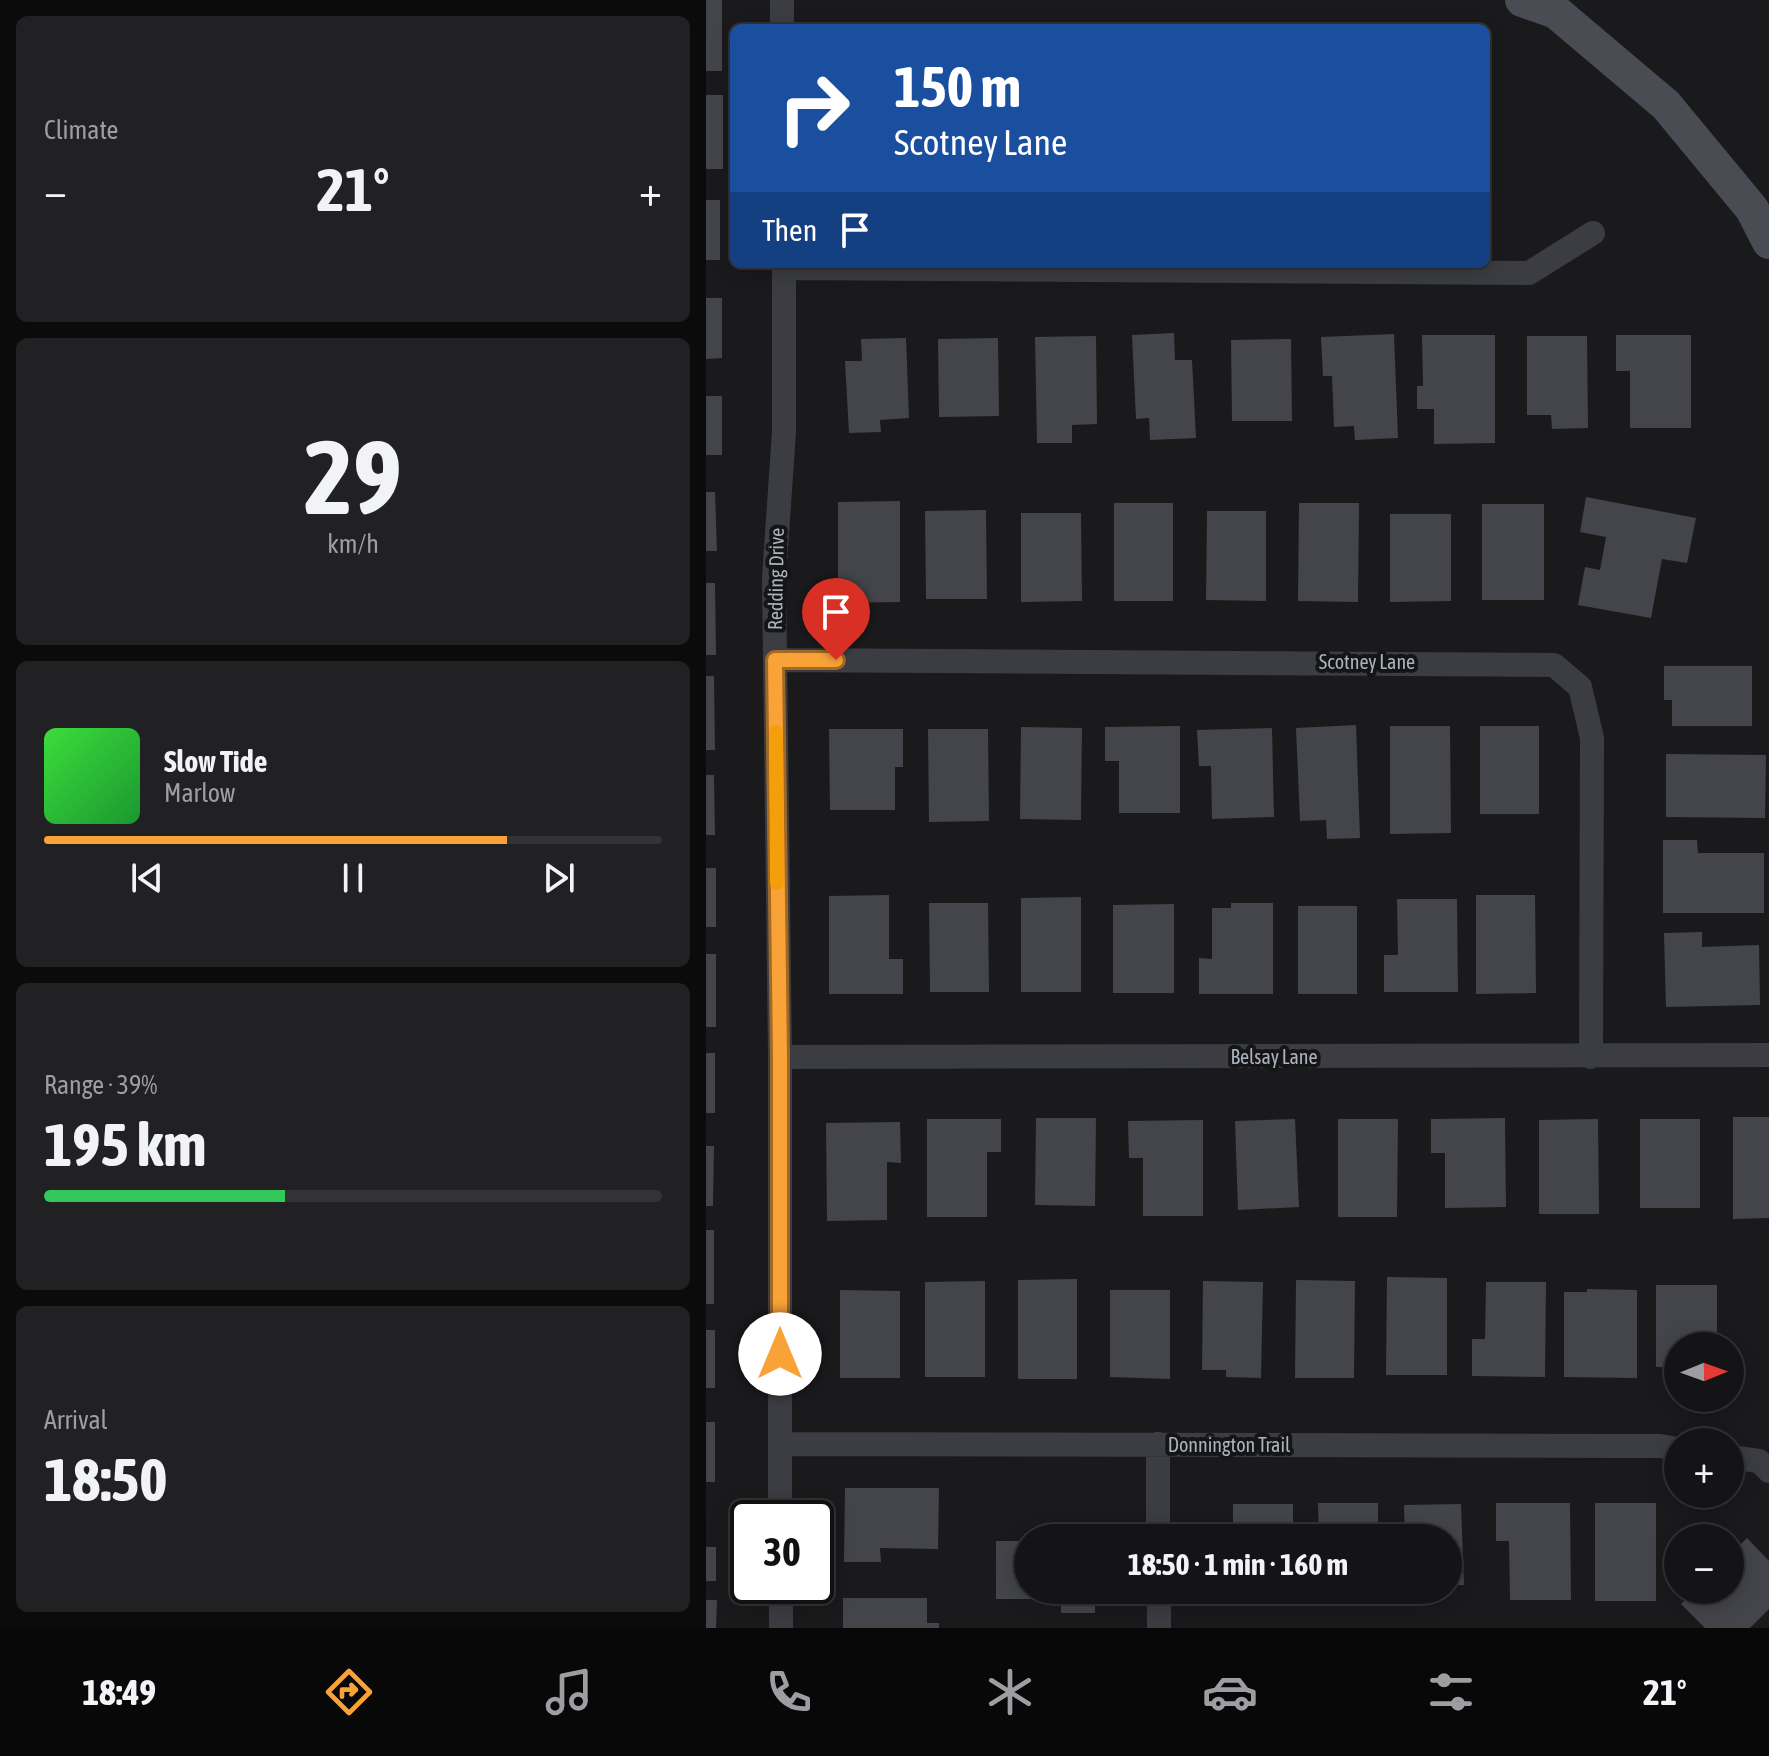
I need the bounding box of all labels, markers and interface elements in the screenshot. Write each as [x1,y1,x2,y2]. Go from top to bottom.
text: 150 m [894,55,1021,119]
icon: right [762,56,866,160]
text: Climate [44,115,118,145]
text: Scotney Lane [894,121,1067,163]
text: 21° [317,155,389,224]
text: − [44,165,67,215]
text: + [639,165,662,215]
icon: arrive [833,208,877,252]
text: Then [762,213,817,247]
text: 29 [304,417,402,536]
street label: Redding Drive [763,528,788,630]
text: km/h [327,529,379,559]
pin [802,578,870,660]
icon: arrive [814,590,858,634]
street label: Scotney Lane [1319,650,1415,673]
text: Slow Tide [164,744,267,778]
text: Marlow [164,778,235,808]
icon: previous [125,856,169,900]
icon: pause [331,856,375,900]
icon: next [537,856,581,900]
street label: Belsay Lane [1230,1045,1318,1068]
text: Range · 39% [44,1070,157,1100]
text: 195 km [44,1110,206,1179]
position arrow [738,1312,822,1396]
north arrow [1664,1332,1744,1412]
map controls [1664,1332,1744,1604]
text: Arrival [44,1405,108,1435]
button: + [1664,1428,1744,1508]
street label: Donnington Trail [1168,1433,1291,1456]
text: 18:50 [44,1445,167,1514]
speed limit sign: 30 [730,1500,834,1604]
button: − [1664,1524,1744,1604]
text: 18:50 · 1 min · 160 m [1128,1547,1348,1581]
icon: directions [321,1664,377,1720]
icon: music [541,1664,597,1720]
icon: phone [761,1664,817,1720]
icon: climate [982,1664,1038,1720]
icon: car [1202,1664,1258,1720]
icon: filters [1423,1664,1479,1720]
text: 18:49 [82,1671,156,1713]
text: 21° [1643,1671,1687,1713]

